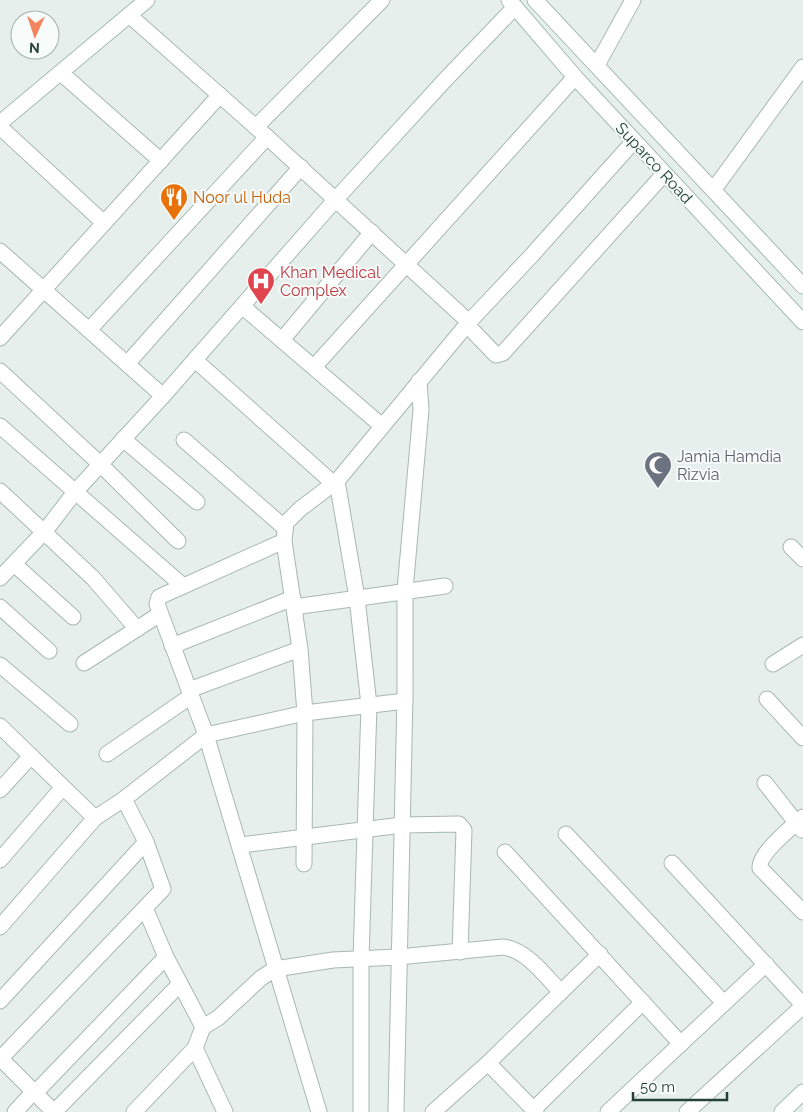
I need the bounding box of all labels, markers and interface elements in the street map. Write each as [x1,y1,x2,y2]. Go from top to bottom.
north arrow [10,10,60,60]
text: N [29,40,40,56]
street label: Suparco Road [612,119,696,207]
restaurant icon: Noor ul Huda [159,182,189,221]
place label: Noor ul Huda [193,188,291,207]
place label: Khan Medical Complex [280,263,381,300]
hospital icon: Khan Medical Complex [246,266,276,305]
place label: Jamia Hamdia Rizvia [677,447,782,484]
mosque icon: Jamia Hamdia Rizvia [643,450,673,489]
scale bar [633,1070,727,1102]
text: 50 m [640,1078,675,1096]

